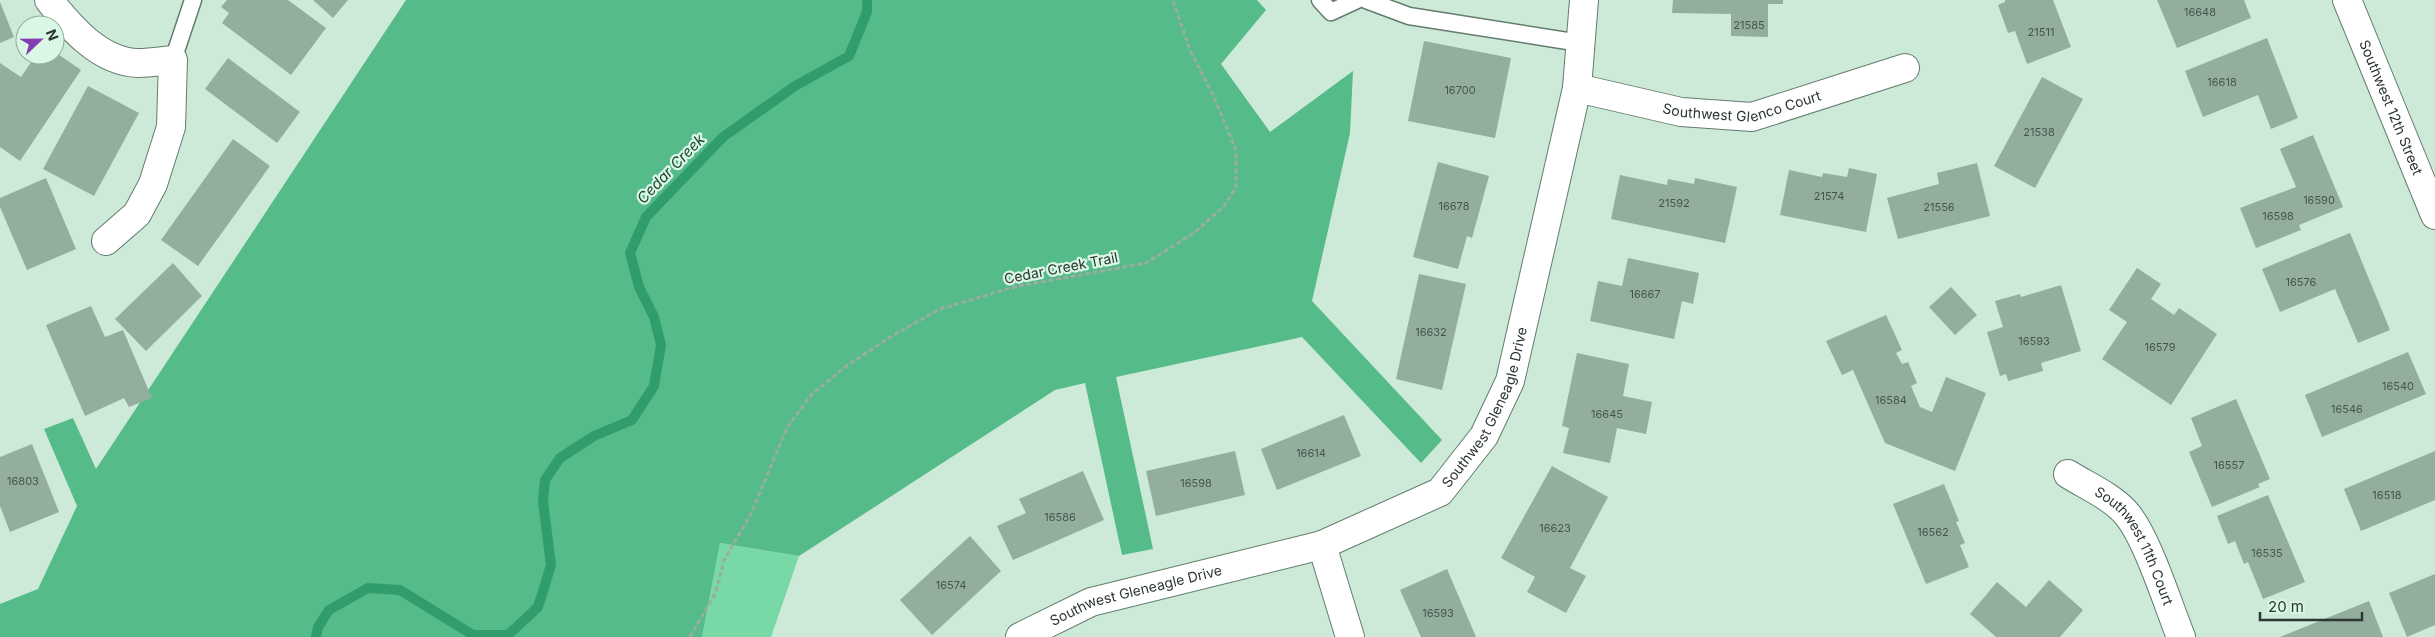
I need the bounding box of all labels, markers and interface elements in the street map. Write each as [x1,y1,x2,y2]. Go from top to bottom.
house number: 16648 [2184,5,2216,19]
north arrow [15,15,65,65]
house number: 21585 [1733,18,1765,32]
house number: 21511 [2028,25,2054,39]
text: N [43,27,62,43]
street label: Southwest 12th Street [2356,37,2427,178]
house number: 16618 [2207,75,2237,89]
house number: 16700 [1444,83,1476,97]
street label: Southwest Glenco Court [1661,86,1823,125]
house number: 21538 [2023,125,2055,139]
water label: Cedar Creek [633,129,709,208]
house number: 21574 [1814,189,1844,203]
house number: 16590 [2303,193,2335,207]
house number: 21592 [1658,196,1690,210]
house number: 16678 [1439,199,1470,213]
house number: 21556 [1923,200,1955,214]
house number: 16598 [2262,209,2294,223]
street label: Cedar Creek Trail [1003,248,1119,287]
house number: 16576 [2286,275,2317,289]
house number: 16667 [1629,287,1661,301]
house number: 16632 [1415,325,1447,339]
street label: Southwest Gleneagle Drive [1438,325,1530,491]
house number: 16593 [2018,334,2050,348]
house number: 16579 [2145,340,2176,354]
house number: 16540 [2382,379,2414,393]
house number: 16584 [1875,393,1907,407]
house number: 16546 [2331,402,2363,416]
house number: 16645 [1591,407,1623,421]
house number: 16614 [1296,446,1326,460]
house number: 16557 [2214,458,2244,472]
house number: 16803 [7,474,39,488]
house number: 16598 [1180,476,1212,490]
street label: Southwest 11th Court [2092,482,2177,608]
house number: 16518 [2372,488,2402,502]
house number: 16586 [1044,510,1076,524]
house number: 16623 [1539,521,1571,535]
house number: 16562 [1917,525,1949,539]
house number: 16535 [2251,546,2283,560]
street label: Southwest Gleneagle Drive [1047,561,1223,629]
house number: 16574 [936,578,966,592]
scale bar [2260,590,2362,622]
text: 20 m [2268,597,2304,616]
house number: 16593 [1422,606,1454,620]

